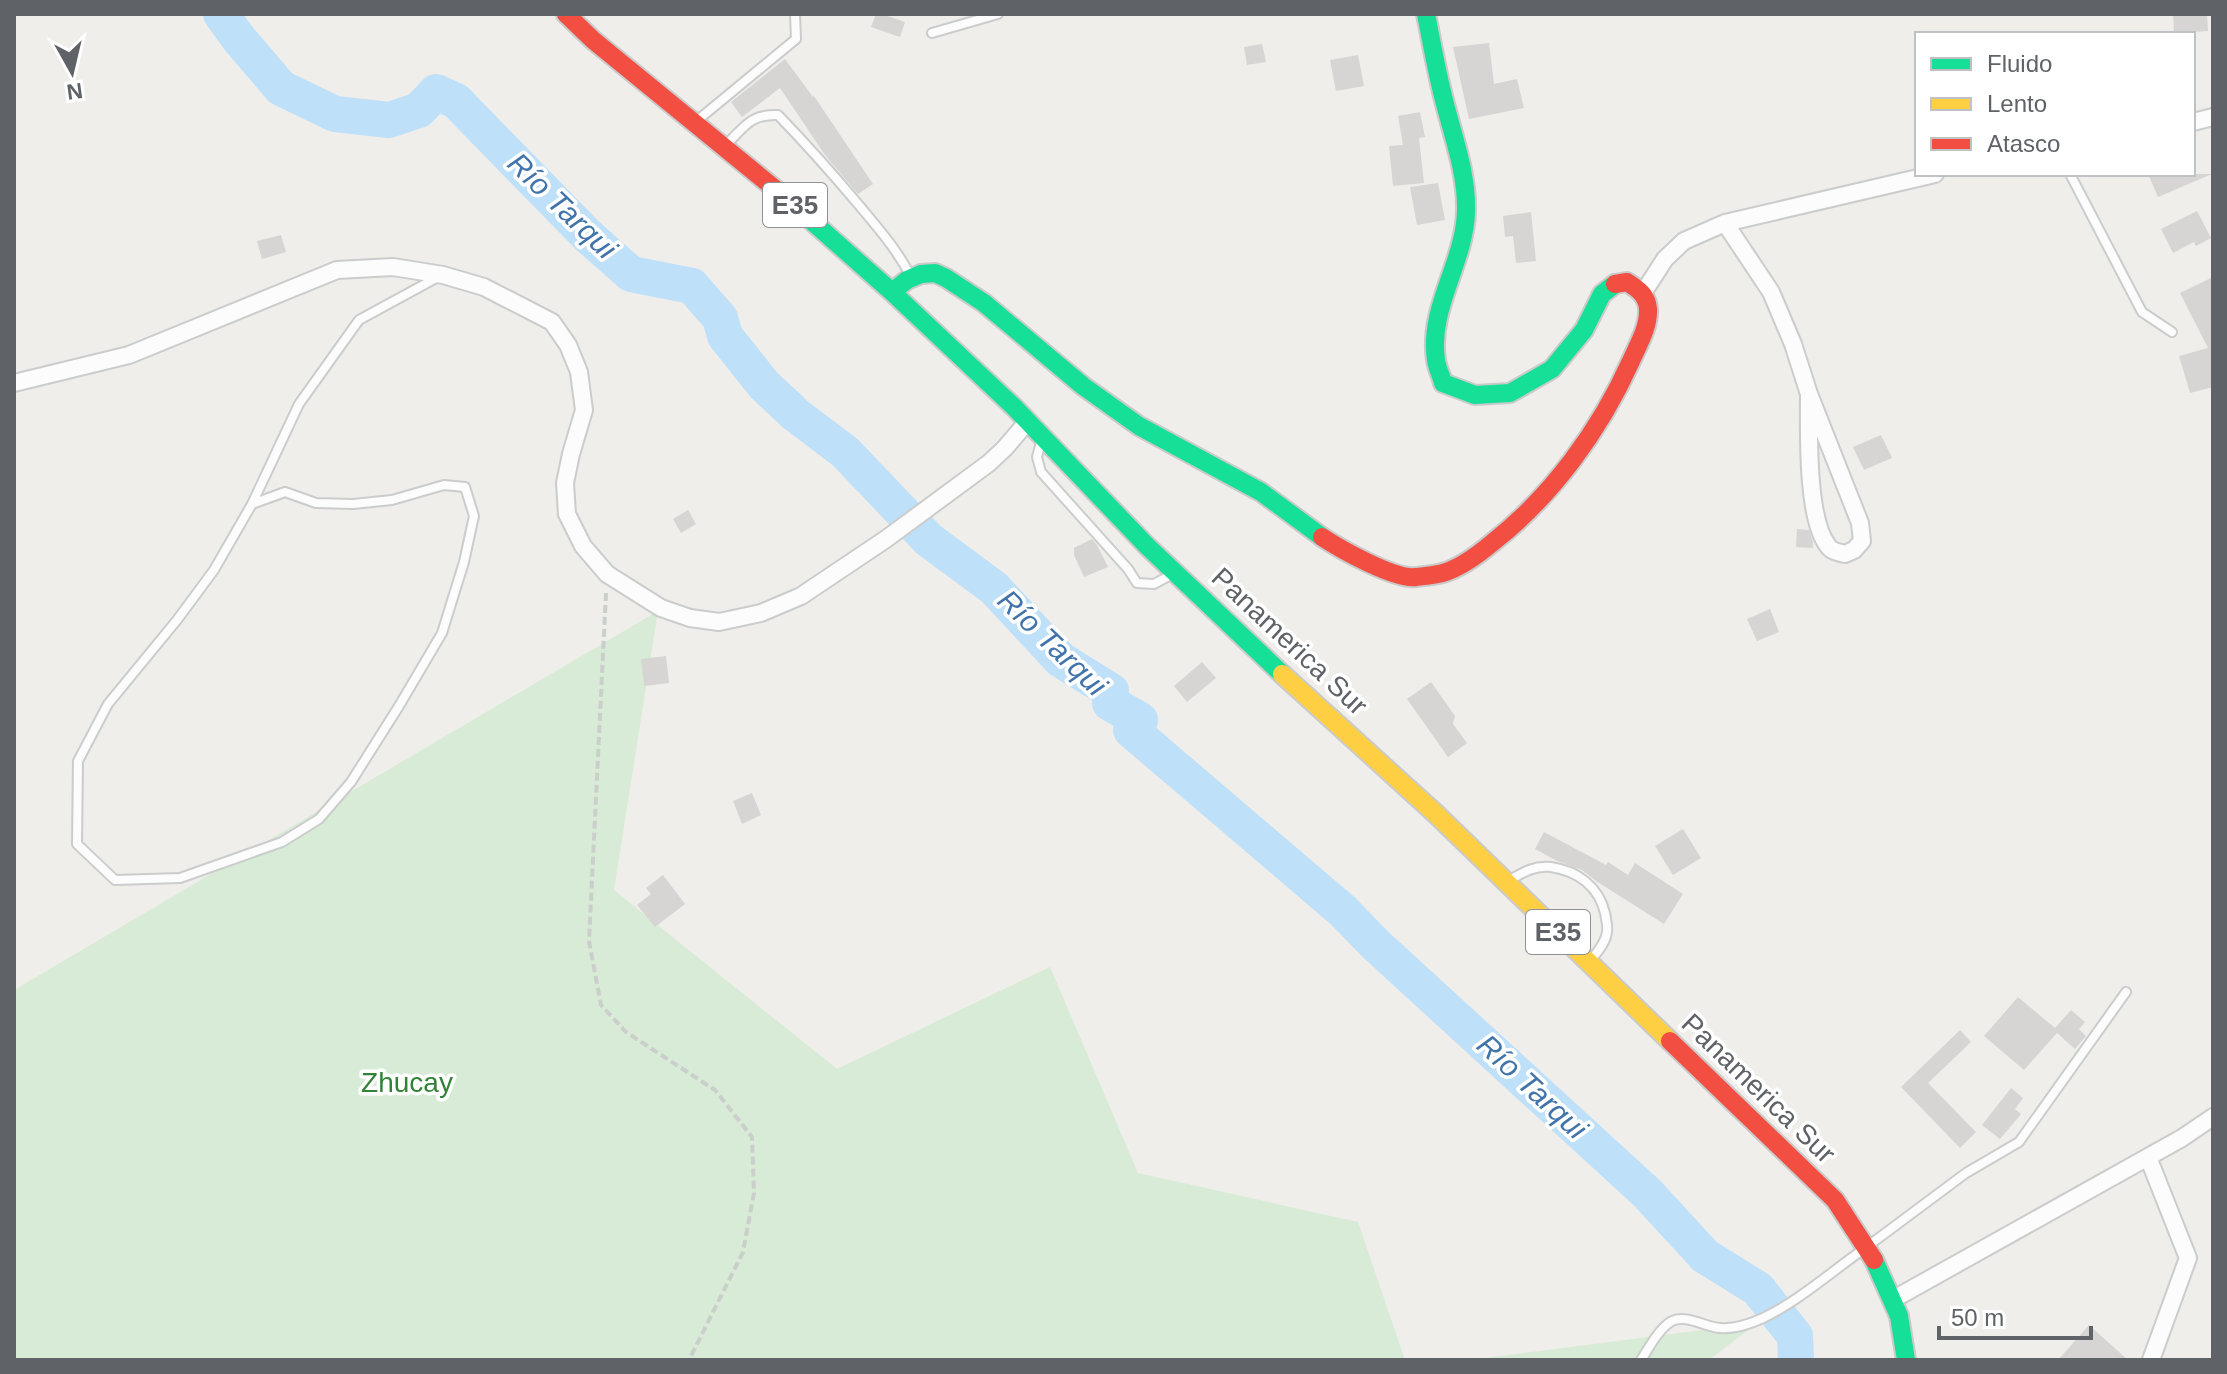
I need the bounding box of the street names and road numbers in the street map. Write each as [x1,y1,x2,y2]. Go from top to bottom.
road number: E35 [763,183,827,227]
street label: Panamerica Sur [1206,562,1374,721]
road number: E35 [1526,910,1590,954]
street label: Panamerica Sur [1676,1007,1842,1169]

